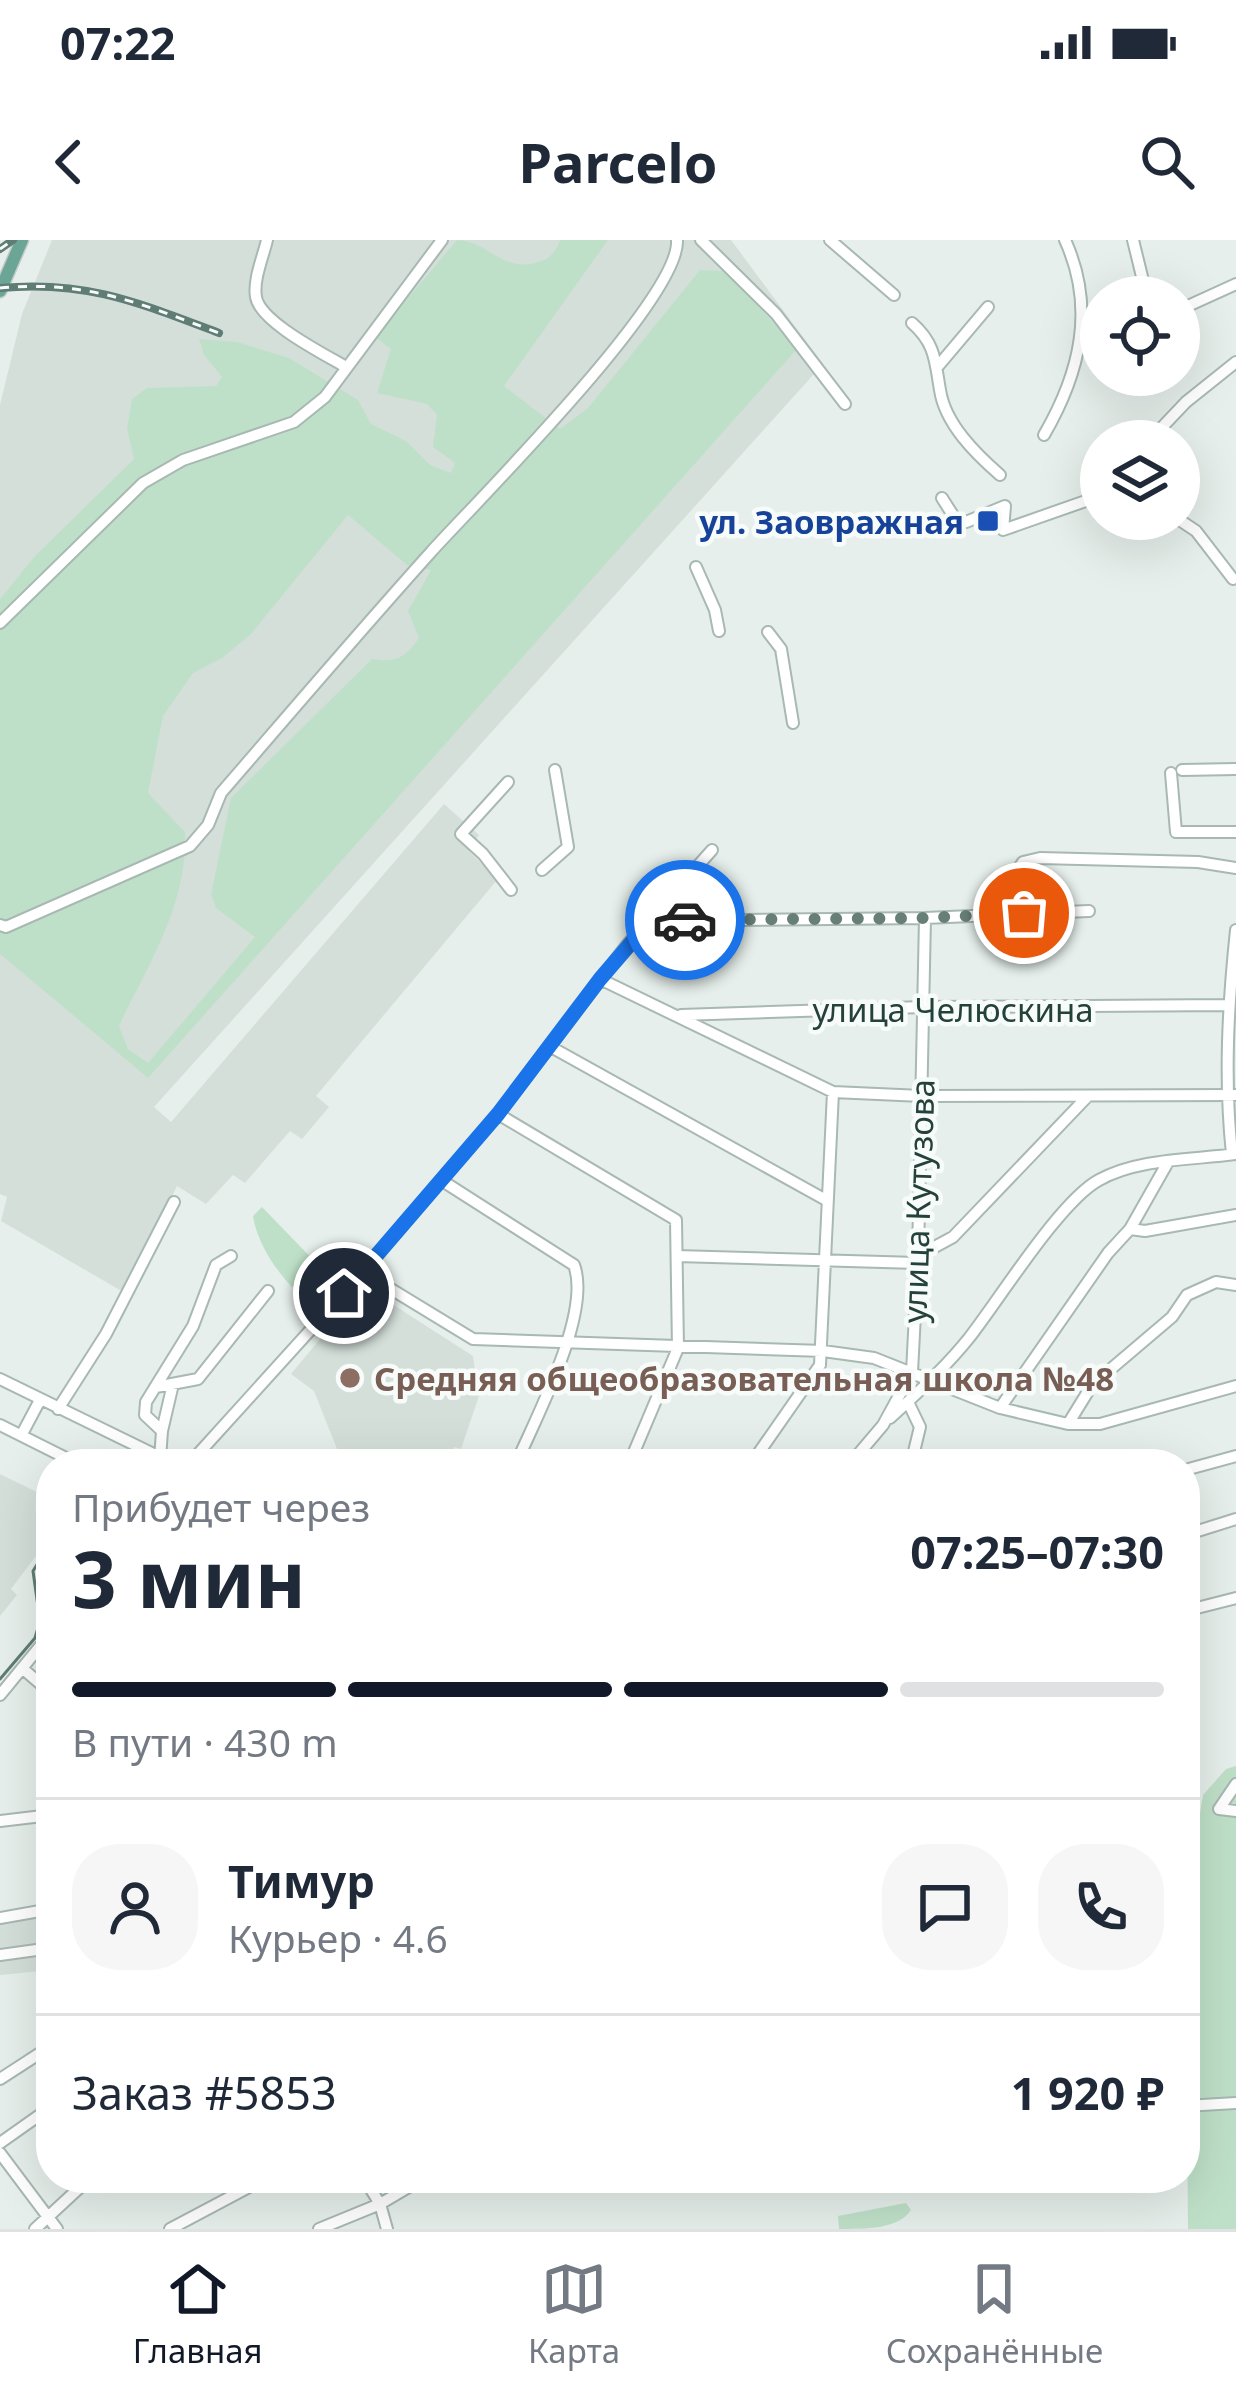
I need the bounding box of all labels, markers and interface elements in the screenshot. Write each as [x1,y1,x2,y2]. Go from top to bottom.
text: 07:22 [60,12,176,73]
text: Parcelo [519,125,717,199]
icon: back [36,129,102,195]
icon: search [1134,129,1200,195]
map controls [1080,276,1200,540]
button: locate [1080,276,1200,396]
button: layers [1080,420,1200,540]
place label: ул. Заовражная [698,499,964,544]
marker: ул. Заовражная [975,508,1001,534]
courier [625,860,745,980]
pin [973,862,1075,964]
icon: bag [991,880,1057,946]
icon: car [652,887,718,953]
street label: улица Челюскина [812,987,1094,1032]
street label: улица Кутузова [891,1078,945,1324]
pin [293,1242,395,1344]
icon: home [311,1260,377,1326]
place label: Средняя общеобразовательная школа №48 [374,1356,1114,1401]
marker: Средняя общеобразовательная школа №48 [337,1365,363,1391]
text: Прибудет через [72,1480,370,1533]
text: 07:25–07:30 [910,1521,1164,1582]
text: 3 мин [72,1525,306,1631]
text: В пути · 430 m [72,1715,338,1768]
button: person [72,1844,198,1970]
button: chat [882,1844,1008,1970]
button: phone [1038,1844,1164,1970]
text: Тимур [228,1850,375,1911]
text: Курьер · 4.6 [228,1911,448,1964]
text: Заказ #5853 [72,2062,337,2123]
text: 1 920 ₽ [1011,2062,1164,2123]
tab: Главная [133,2256,263,2373]
tab: Карта [528,2256,620,2373]
tab: Сохранённые [886,2256,1103,2373]

